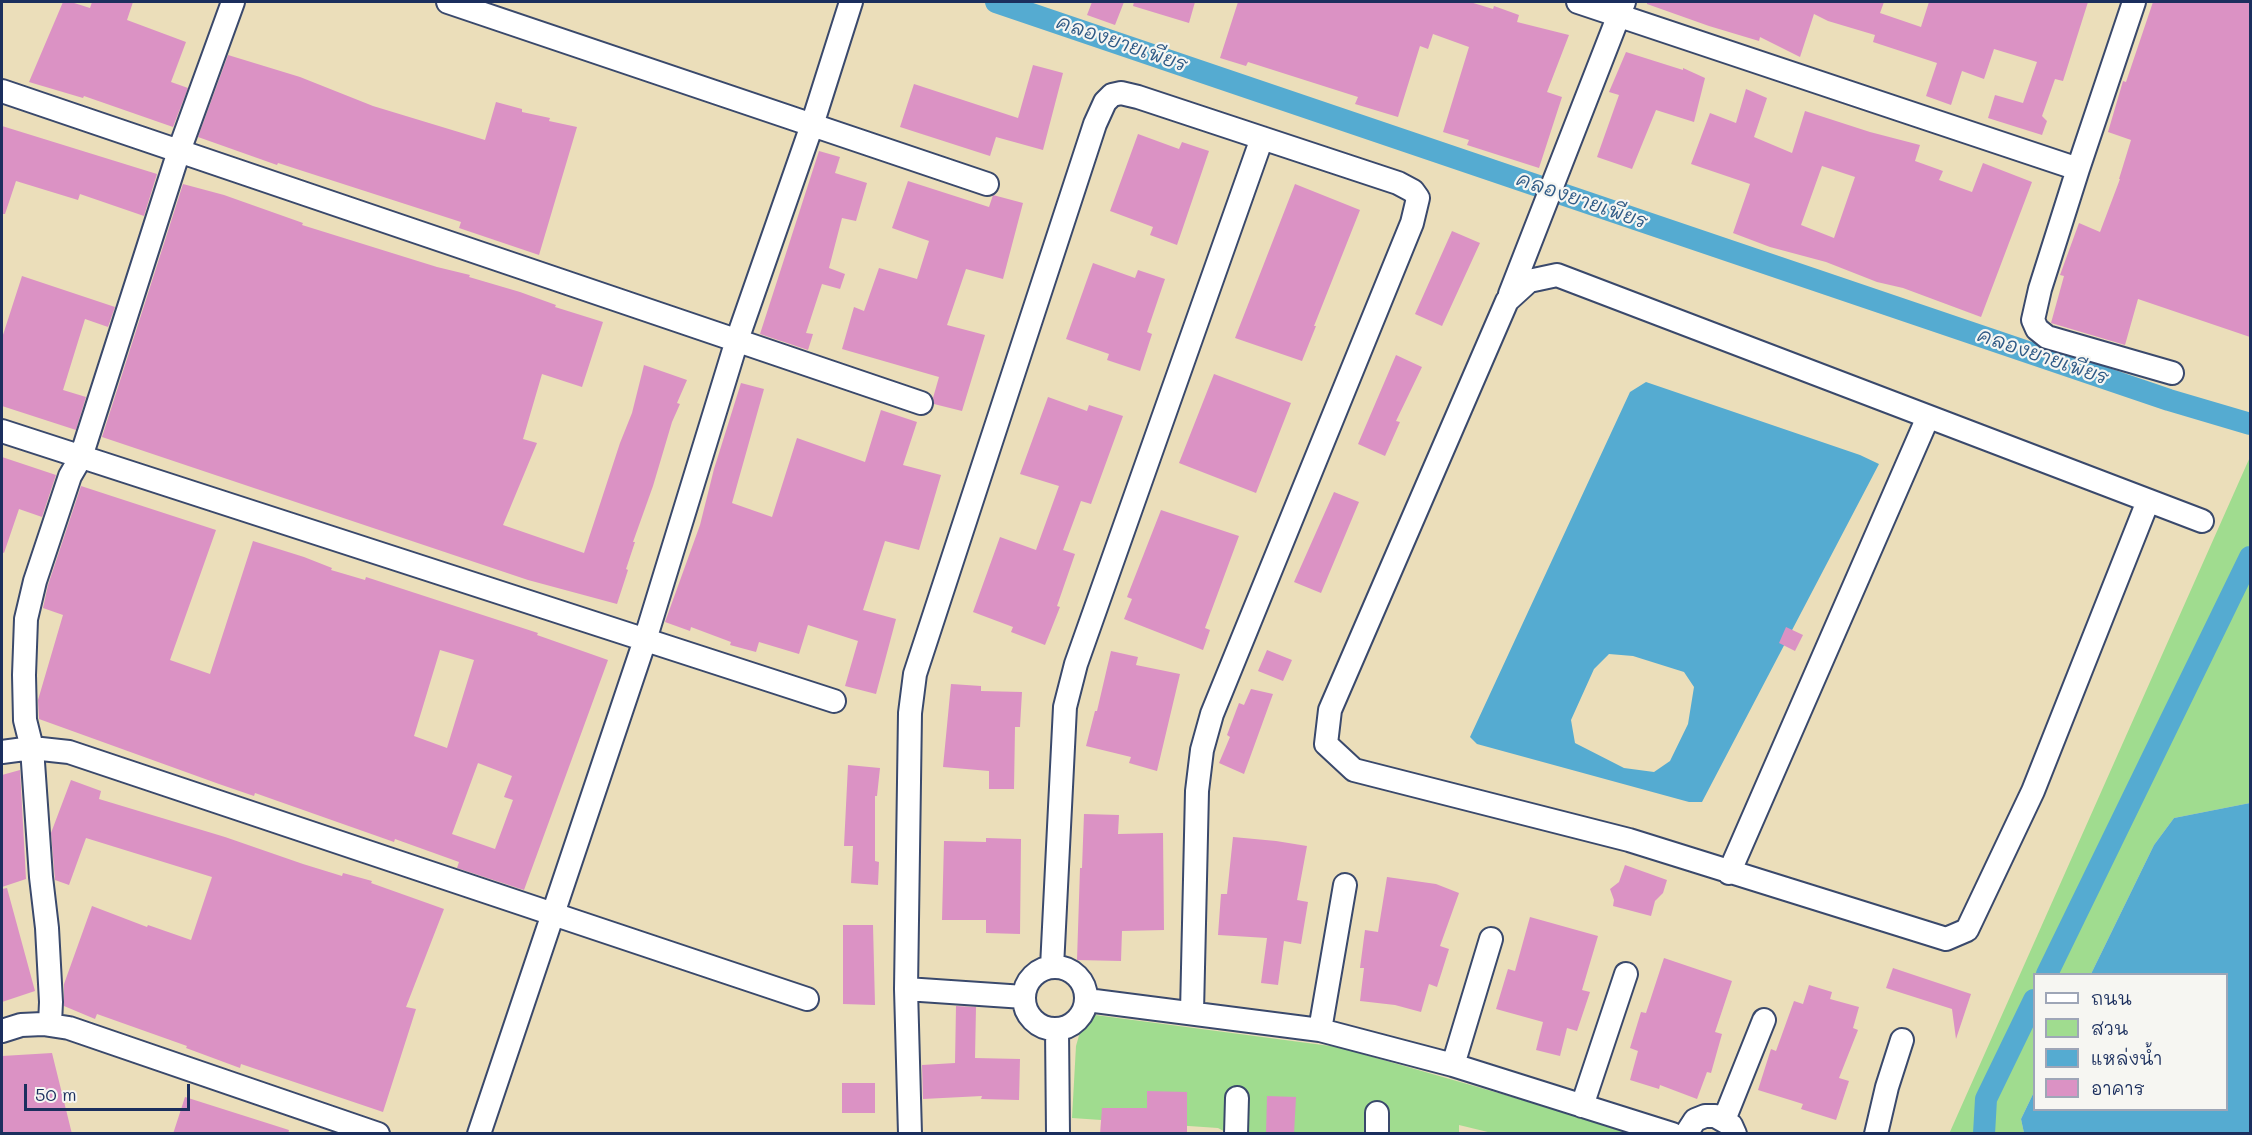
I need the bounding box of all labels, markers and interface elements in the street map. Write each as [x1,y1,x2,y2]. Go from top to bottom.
water label: คลองยายเพียร [1053,10,1191,78]
water label: คลองยายเพียร [1513,167,1651,235]
water label: คลองยายเพียร [1974,323,2112,391]
legend [2033,973,2228,1111]
text: ถนน [2091,986,2132,1010]
text: สวน [2091,1016,2128,1040]
text: แหล่งน้ำ [2091,1046,2162,1070]
scale bar [27,1072,194,1110]
text: อาคาร [2091,1076,2145,1100]
text: 50 m [35,1082,77,1106]

